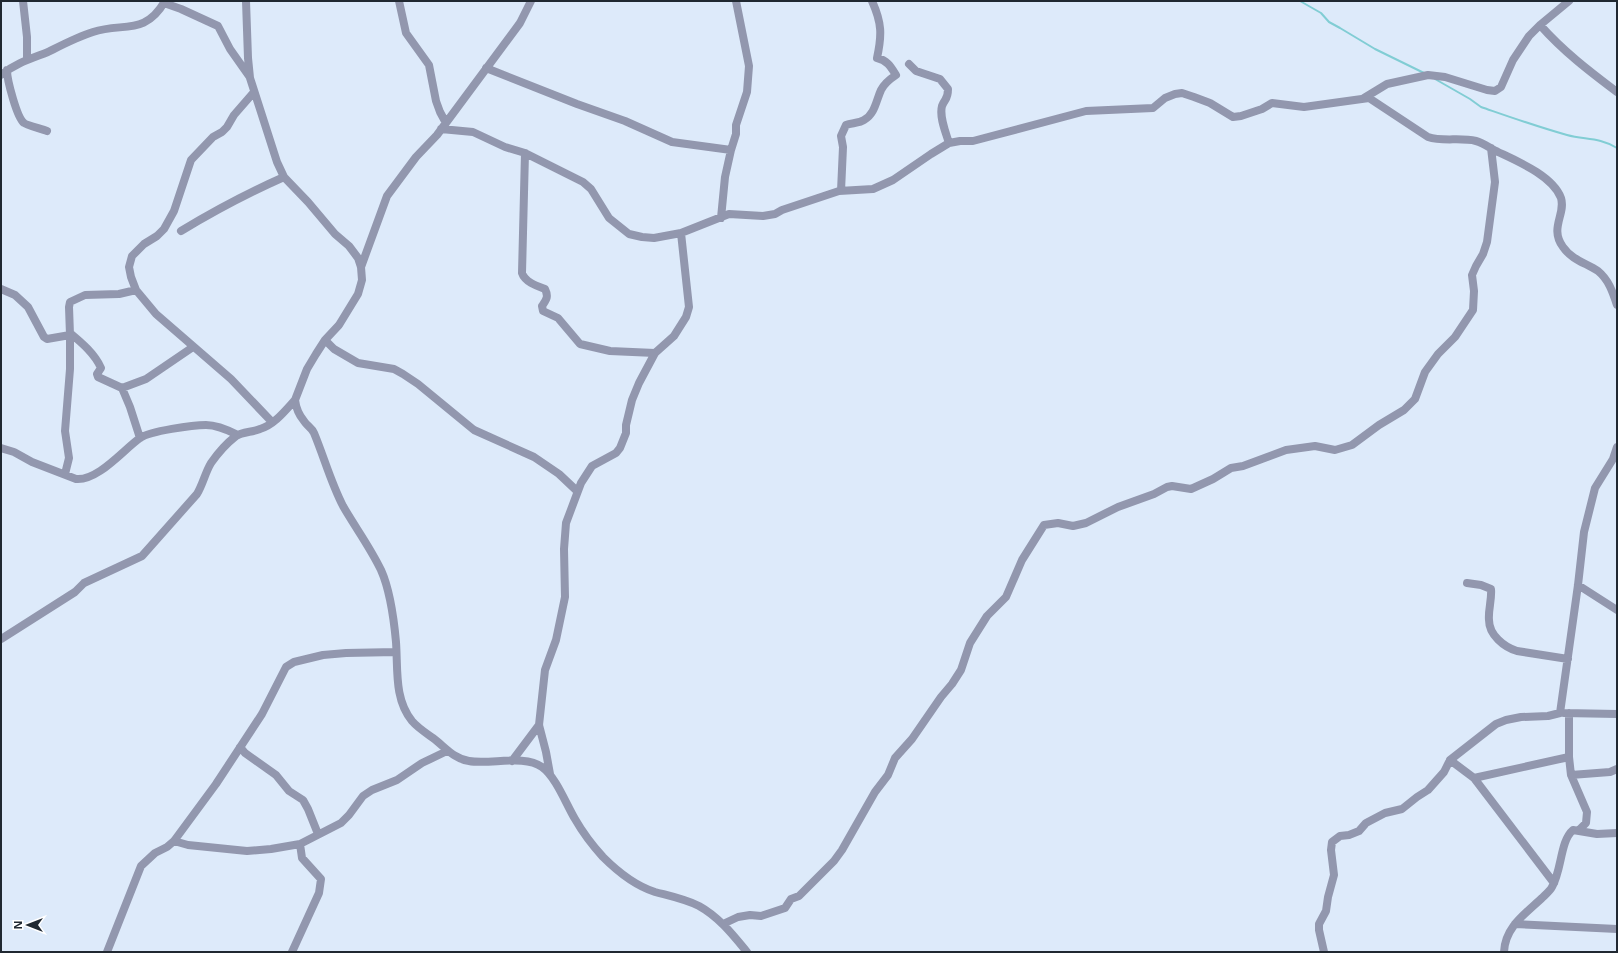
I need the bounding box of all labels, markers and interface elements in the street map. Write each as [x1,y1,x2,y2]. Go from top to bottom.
north arrow [8,905,48,945]
text: N [10,921,25,929]

